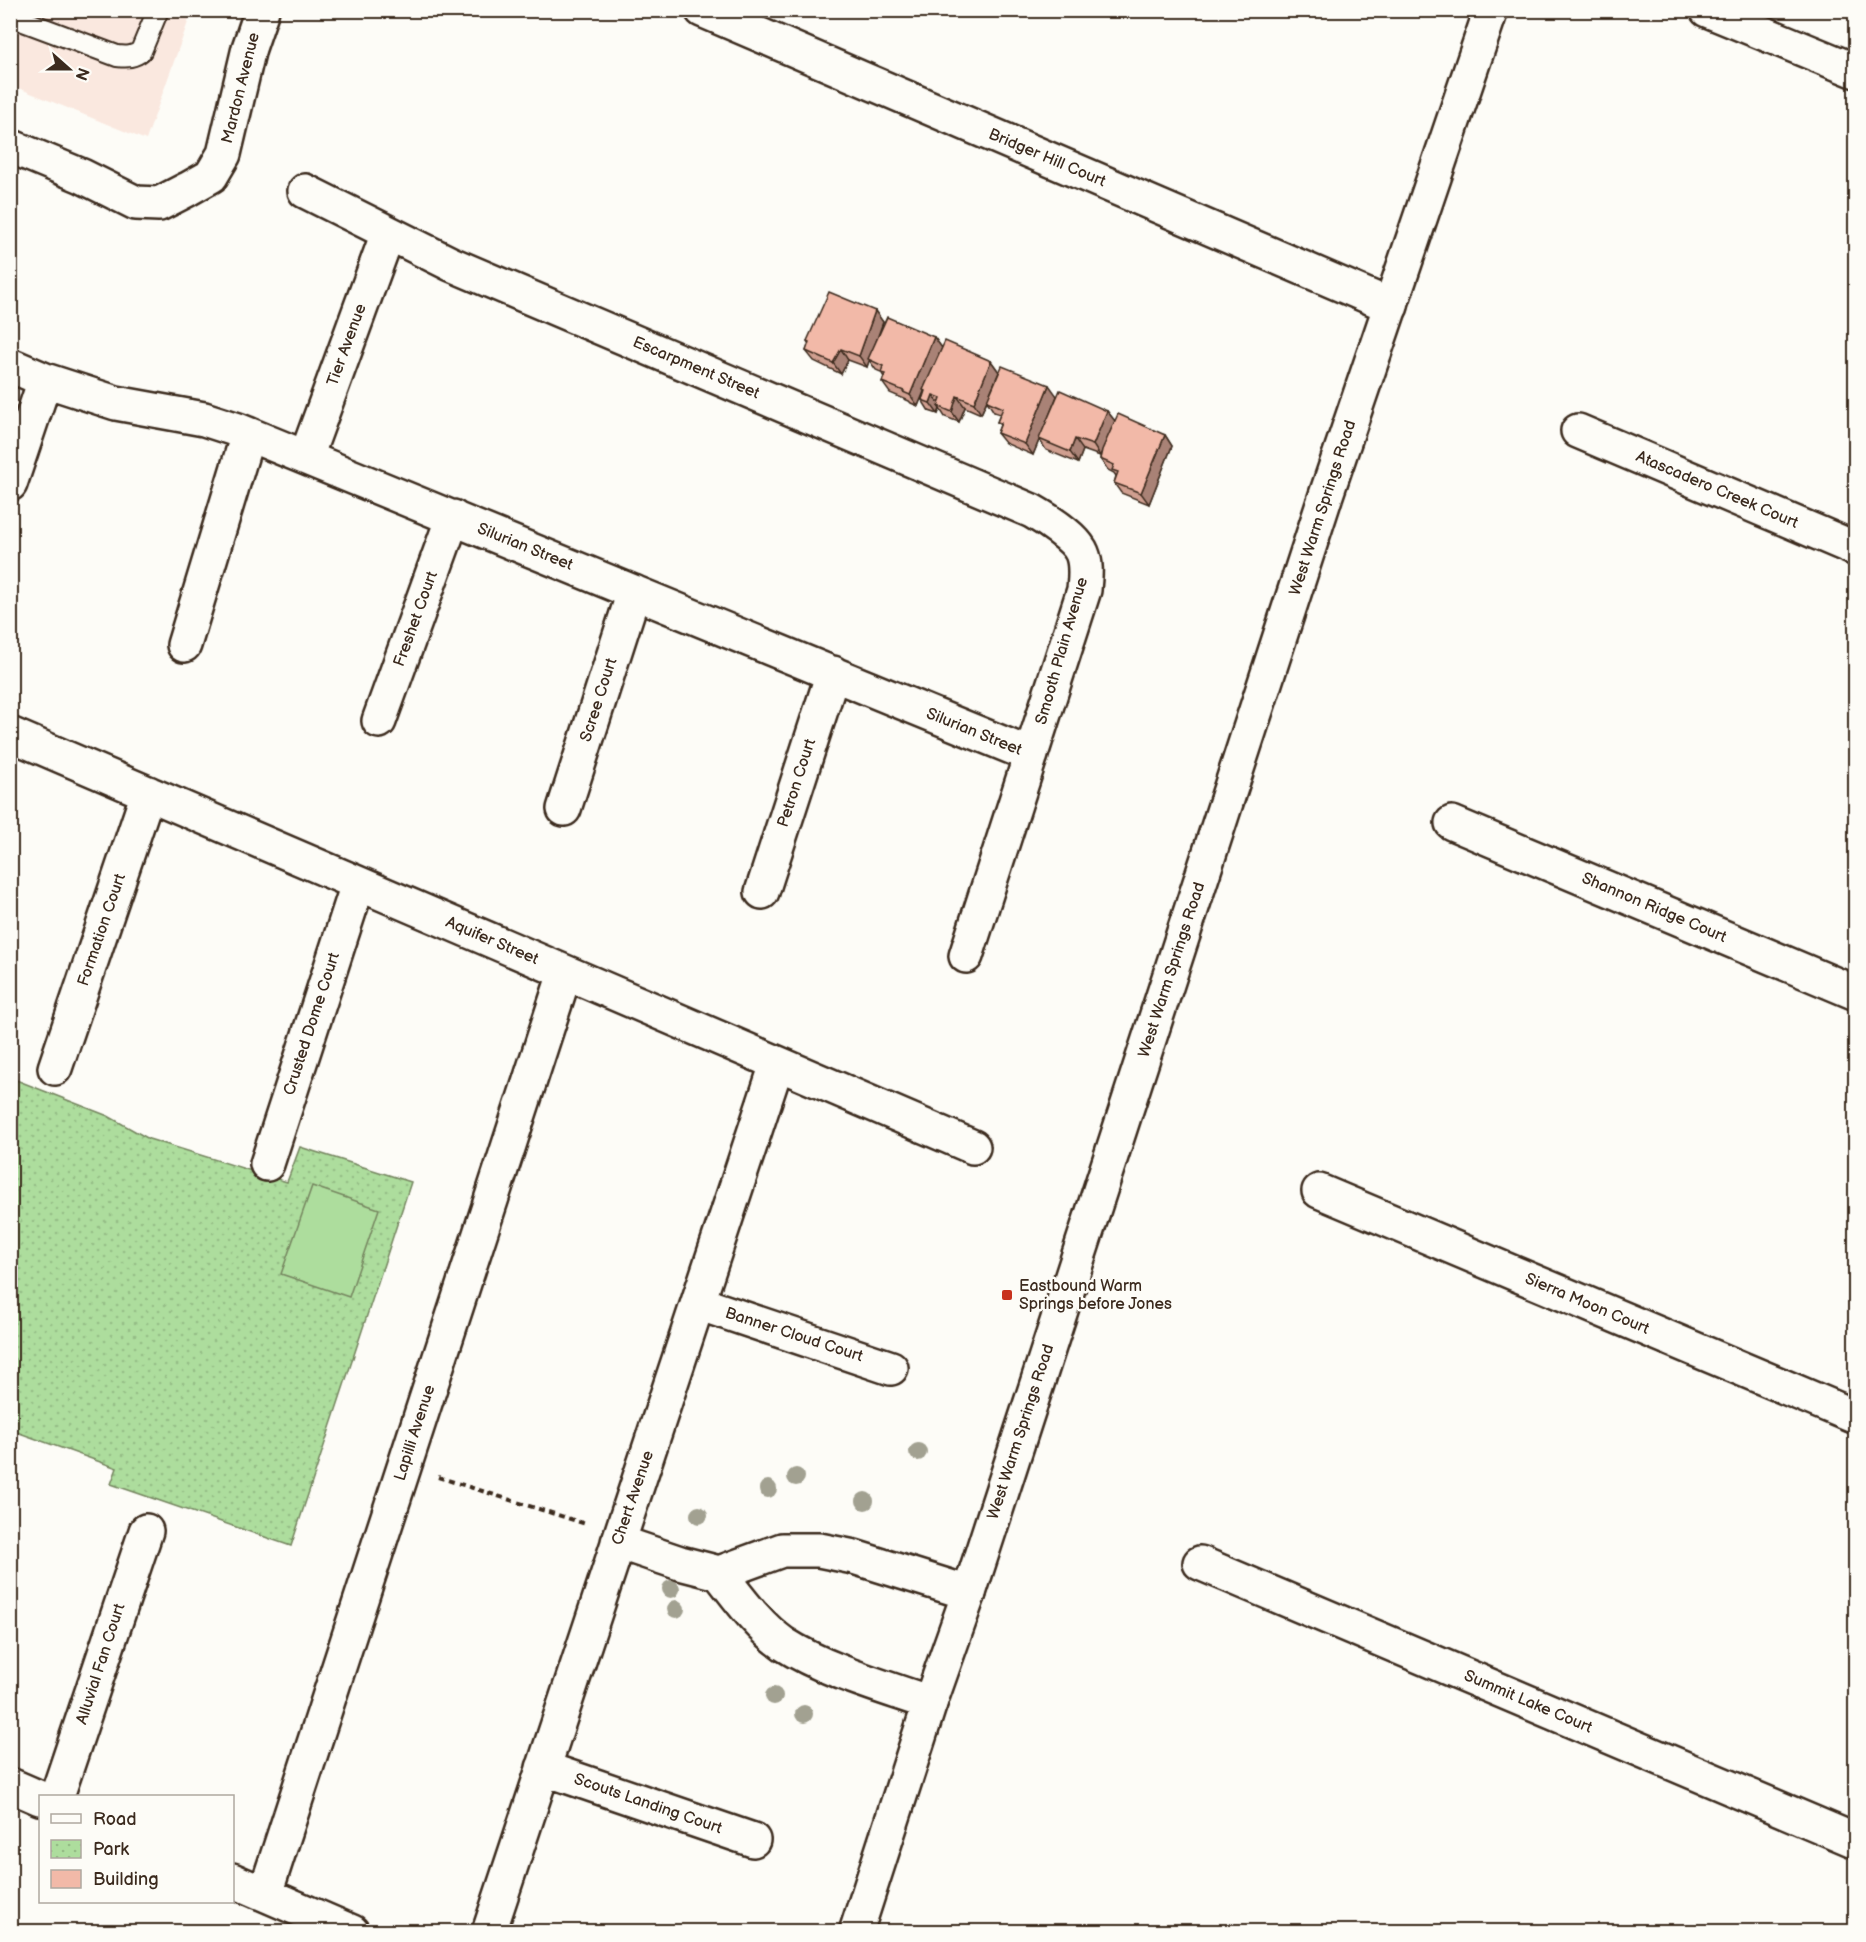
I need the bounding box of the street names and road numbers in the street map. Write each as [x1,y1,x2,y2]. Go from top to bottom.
street label: Mardon Avenue [218,30,264,145]
street label: Bridger Hill Court [986,125,1109,191]
street label: Tier Avenue [323,301,371,389]
street label: Escarpment Street [630,333,762,403]
street label: West Warm Springs Road [1286,418,1360,598]
street label: Atascadero Creek Court [1633,447,1801,533]
street label: Silurian Street [474,519,576,575]
street label: Freshet Court [390,569,442,669]
street label: Smooth Plain Avenue [1032,575,1092,727]
street label: Scree Court [577,656,622,744]
street label: Silurian Street [923,704,1025,760]
street label: Petron Court [774,736,820,830]
street label: Shannon Ridge Court [1579,869,1729,947]
street label: Formation Court [74,871,130,989]
street label: West Warm Springs Road [1135,880,1209,1060]
street label: Aquifer Street [443,913,541,969]
street label: Crusted Dome Court [280,950,344,1098]
street label: Sierra Moon Court [1522,1269,1652,1339]
street label: Banner Cloud Court [723,1304,865,1366]
street label: West Warm Springs Road [984,1342,1058,1522]
street label: Lapilli Avenue [391,1382,440,1483]
street label: Chert Avenue [608,1448,658,1548]
street label: Alluvial Fan Court [73,1601,129,1727]
street label: Summit Lake Court [1461,1666,1595,1738]
street label: Scouts Landing Court [571,1770,725,1838]

